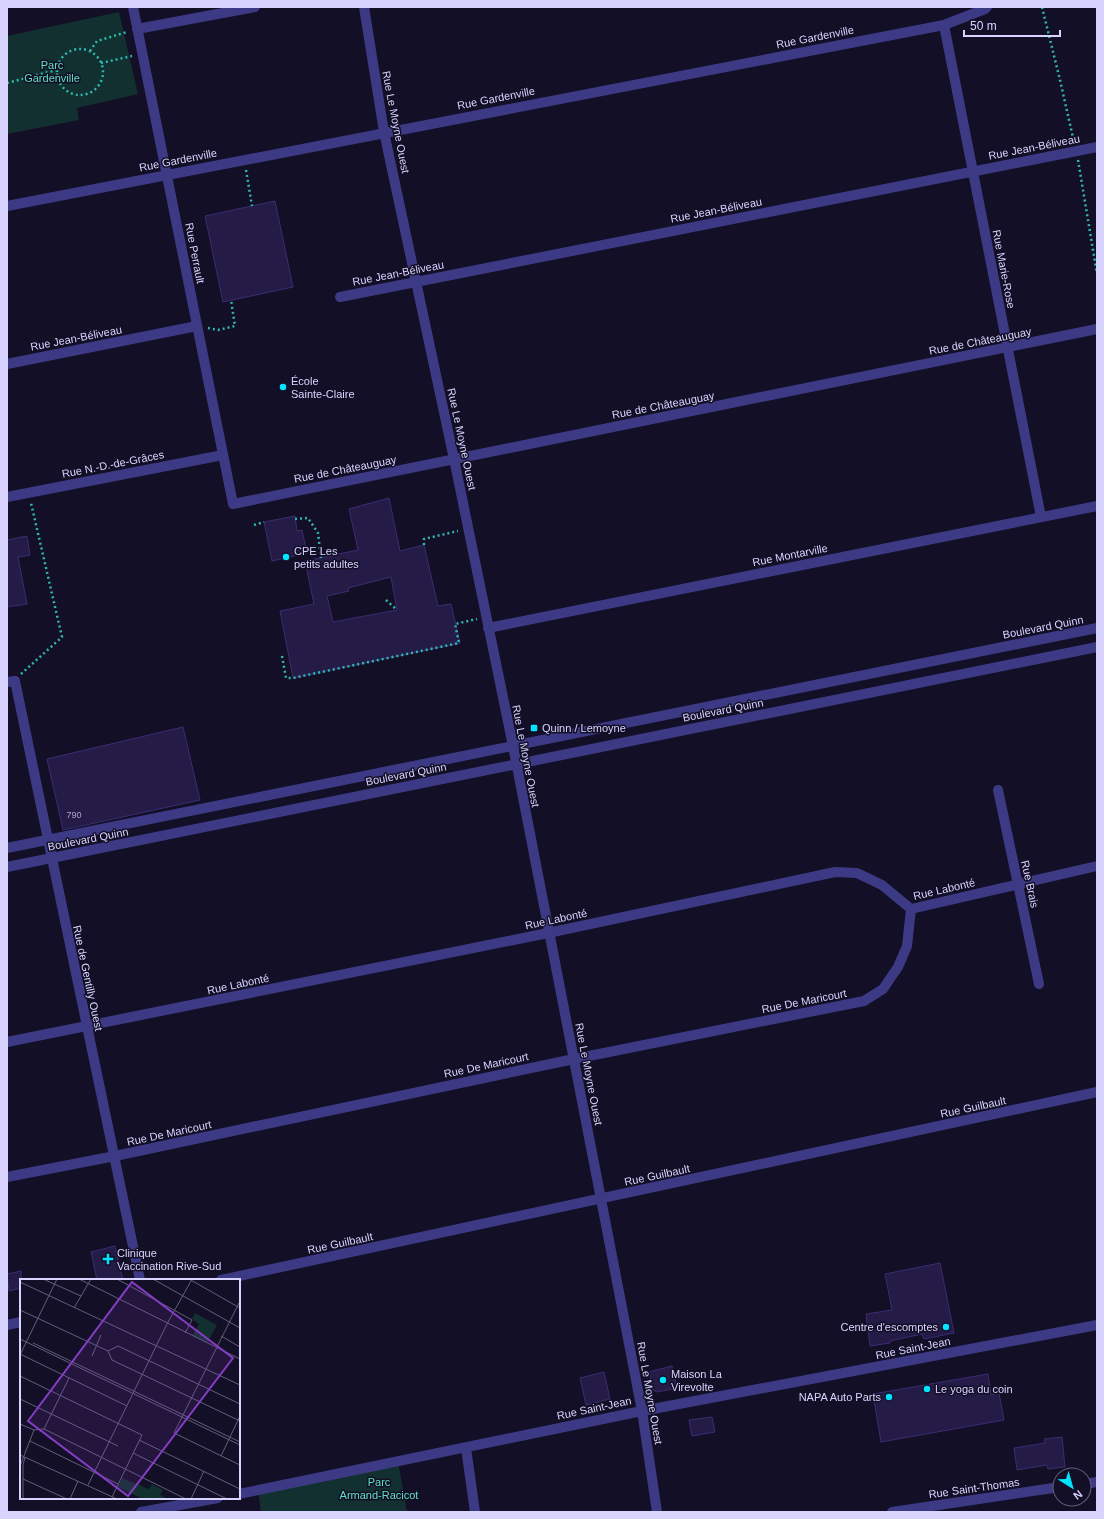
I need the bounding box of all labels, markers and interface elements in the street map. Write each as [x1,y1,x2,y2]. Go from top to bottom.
scale bar [964,12,1060,38]
text: 50 m [970,19,997,33]
street label: Rue Gardenville [775,24,855,50]
park label: Parc Gardenville [24,59,80,84]
street label: Rue Le Moyne Ouest [380,70,412,174]
street label: Rue Gardenville [456,85,536,111]
street label: Rue Jean-Béliveau [987,132,1081,162]
street label: Rue Gardenville [138,147,218,173]
street label: Rue Jean-Béliveau [669,195,763,225]
street label: Rue Perrault [183,222,207,284]
street label: Rue Marie-Rose [990,229,1018,309]
street label: Rue Jean-Béliveau [351,258,445,288]
street label: Rue Jean-Béliveau [29,323,123,353]
street label: Rue de Châteauguay [928,325,1033,357]
place label: École Sainte-Claire [291,375,355,400]
marker: École Sainte-Claire [278,382,288,392]
street label: Rue Le Moyne Ouest [445,387,479,491]
street label: Rue de Châteauguay [611,389,716,421]
street label: Rue N.-D.-de-Grâces [61,448,166,480]
street label: Rue de Châteauguay [293,453,398,485]
street label: Rue Montarville [751,542,829,568]
place label: CPE Les petits adultes [294,545,359,570]
marker: CPE Les petits adultes [281,552,291,562]
street label: Boulevard Quinn [1002,613,1084,641]
street label: Boulevard Quinn [682,696,764,724]
street label: Rue Le Moyne Ouest [510,704,542,808]
place label: Quinn / Lemoyne [542,722,626,734]
marker: Quinn / Lemoyne [529,723,539,733]
street label: Boulevard Quinn [365,760,447,788]
house number: 790 [66,810,82,820]
street label: Boulevard Quinn [47,825,129,853]
street label: Rue Brais [1019,859,1041,909]
street label: Rue Labonté [912,876,976,902]
street label: Rue Labonté [524,907,588,931]
street label: Rue de Gentilly Ouest [71,924,105,1032]
street label: Rue Labonté [206,972,270,996]
street label: Rue De Maricourt [761,987,847,1015]
street label: Rue Le Moyne Ouest [573,1022,605,1126]
street label: Rue De Maricourt [443,1050,529,1080]
street label: Rue Guilbault [939,1094,1007,1120]
street label: Rue De Maricourt [126,1118,212,1148]
street label: Rue Guilbault [623,1162,691,1188]
street label: Rue Guilbault [306,1230,374,1256]
place label: Clinique Vaccination Rive-Sud [117,1247,221,1272]
marker: Clinique Vaccination Rive-Sud [102,1253,114,1265]
inset map [20,1279,240,1499]
place label: Centre d'escomptes [841,1321,938,1333]
marker: Centre d'escomptes [941,1322,951,1332]
street label: Rue Saint-Jean [875,1335,951,1361]
street label: Rue Le Moyne Ouest [635,1341,665,1445]
place label: Maison La Virevolte [671,1368,723,1393]
marker: Maison La Virevolte [658,1375,668,1385]
place label: Le yoga du coin [935,1383,1013,1395]
marker: Le yoga du coin [922,1384,932,1394]
place label: NAPA Auto Parts [799,1391,881,1403]
marker: NAPA Auto Parts [884,1392,894,1402]
street label: Rue Saint-Jean [556,1394,632,1422]
north arrow [1052,1467,1092,1507]
park label: Parc Armand-Racicot [340,1476,418,1501]
street label: Rue Saint-Thomas [928,1476,1021,1500]
text: N [1071,1488,1085,1502]

